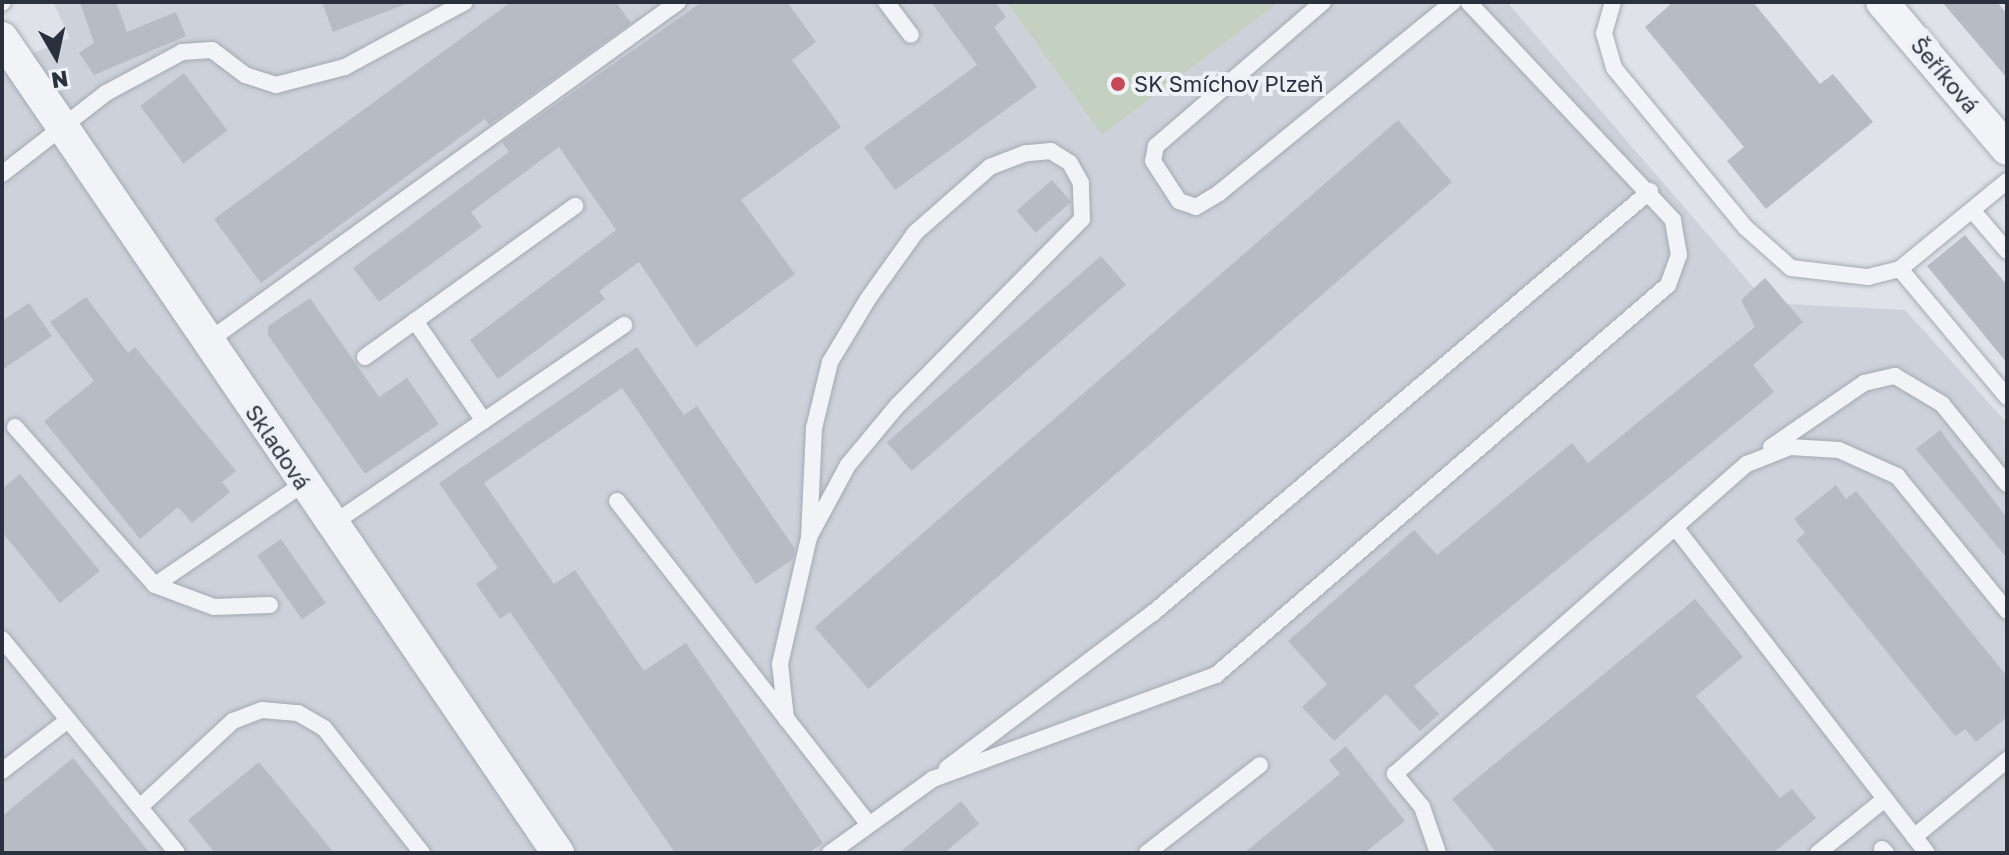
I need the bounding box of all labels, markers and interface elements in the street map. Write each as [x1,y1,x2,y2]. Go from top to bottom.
north arrow [16,16,96,96]
street label: Šeříková [1906,32,1984,118]
text: N [49,66,70,95]
place label: SK Smíchov Plzeň [1134,71,1323,97]
marker: SK Smíchov Plzeň [1109,75,1127,93]
street label: Skladová [240,400,316,494]

